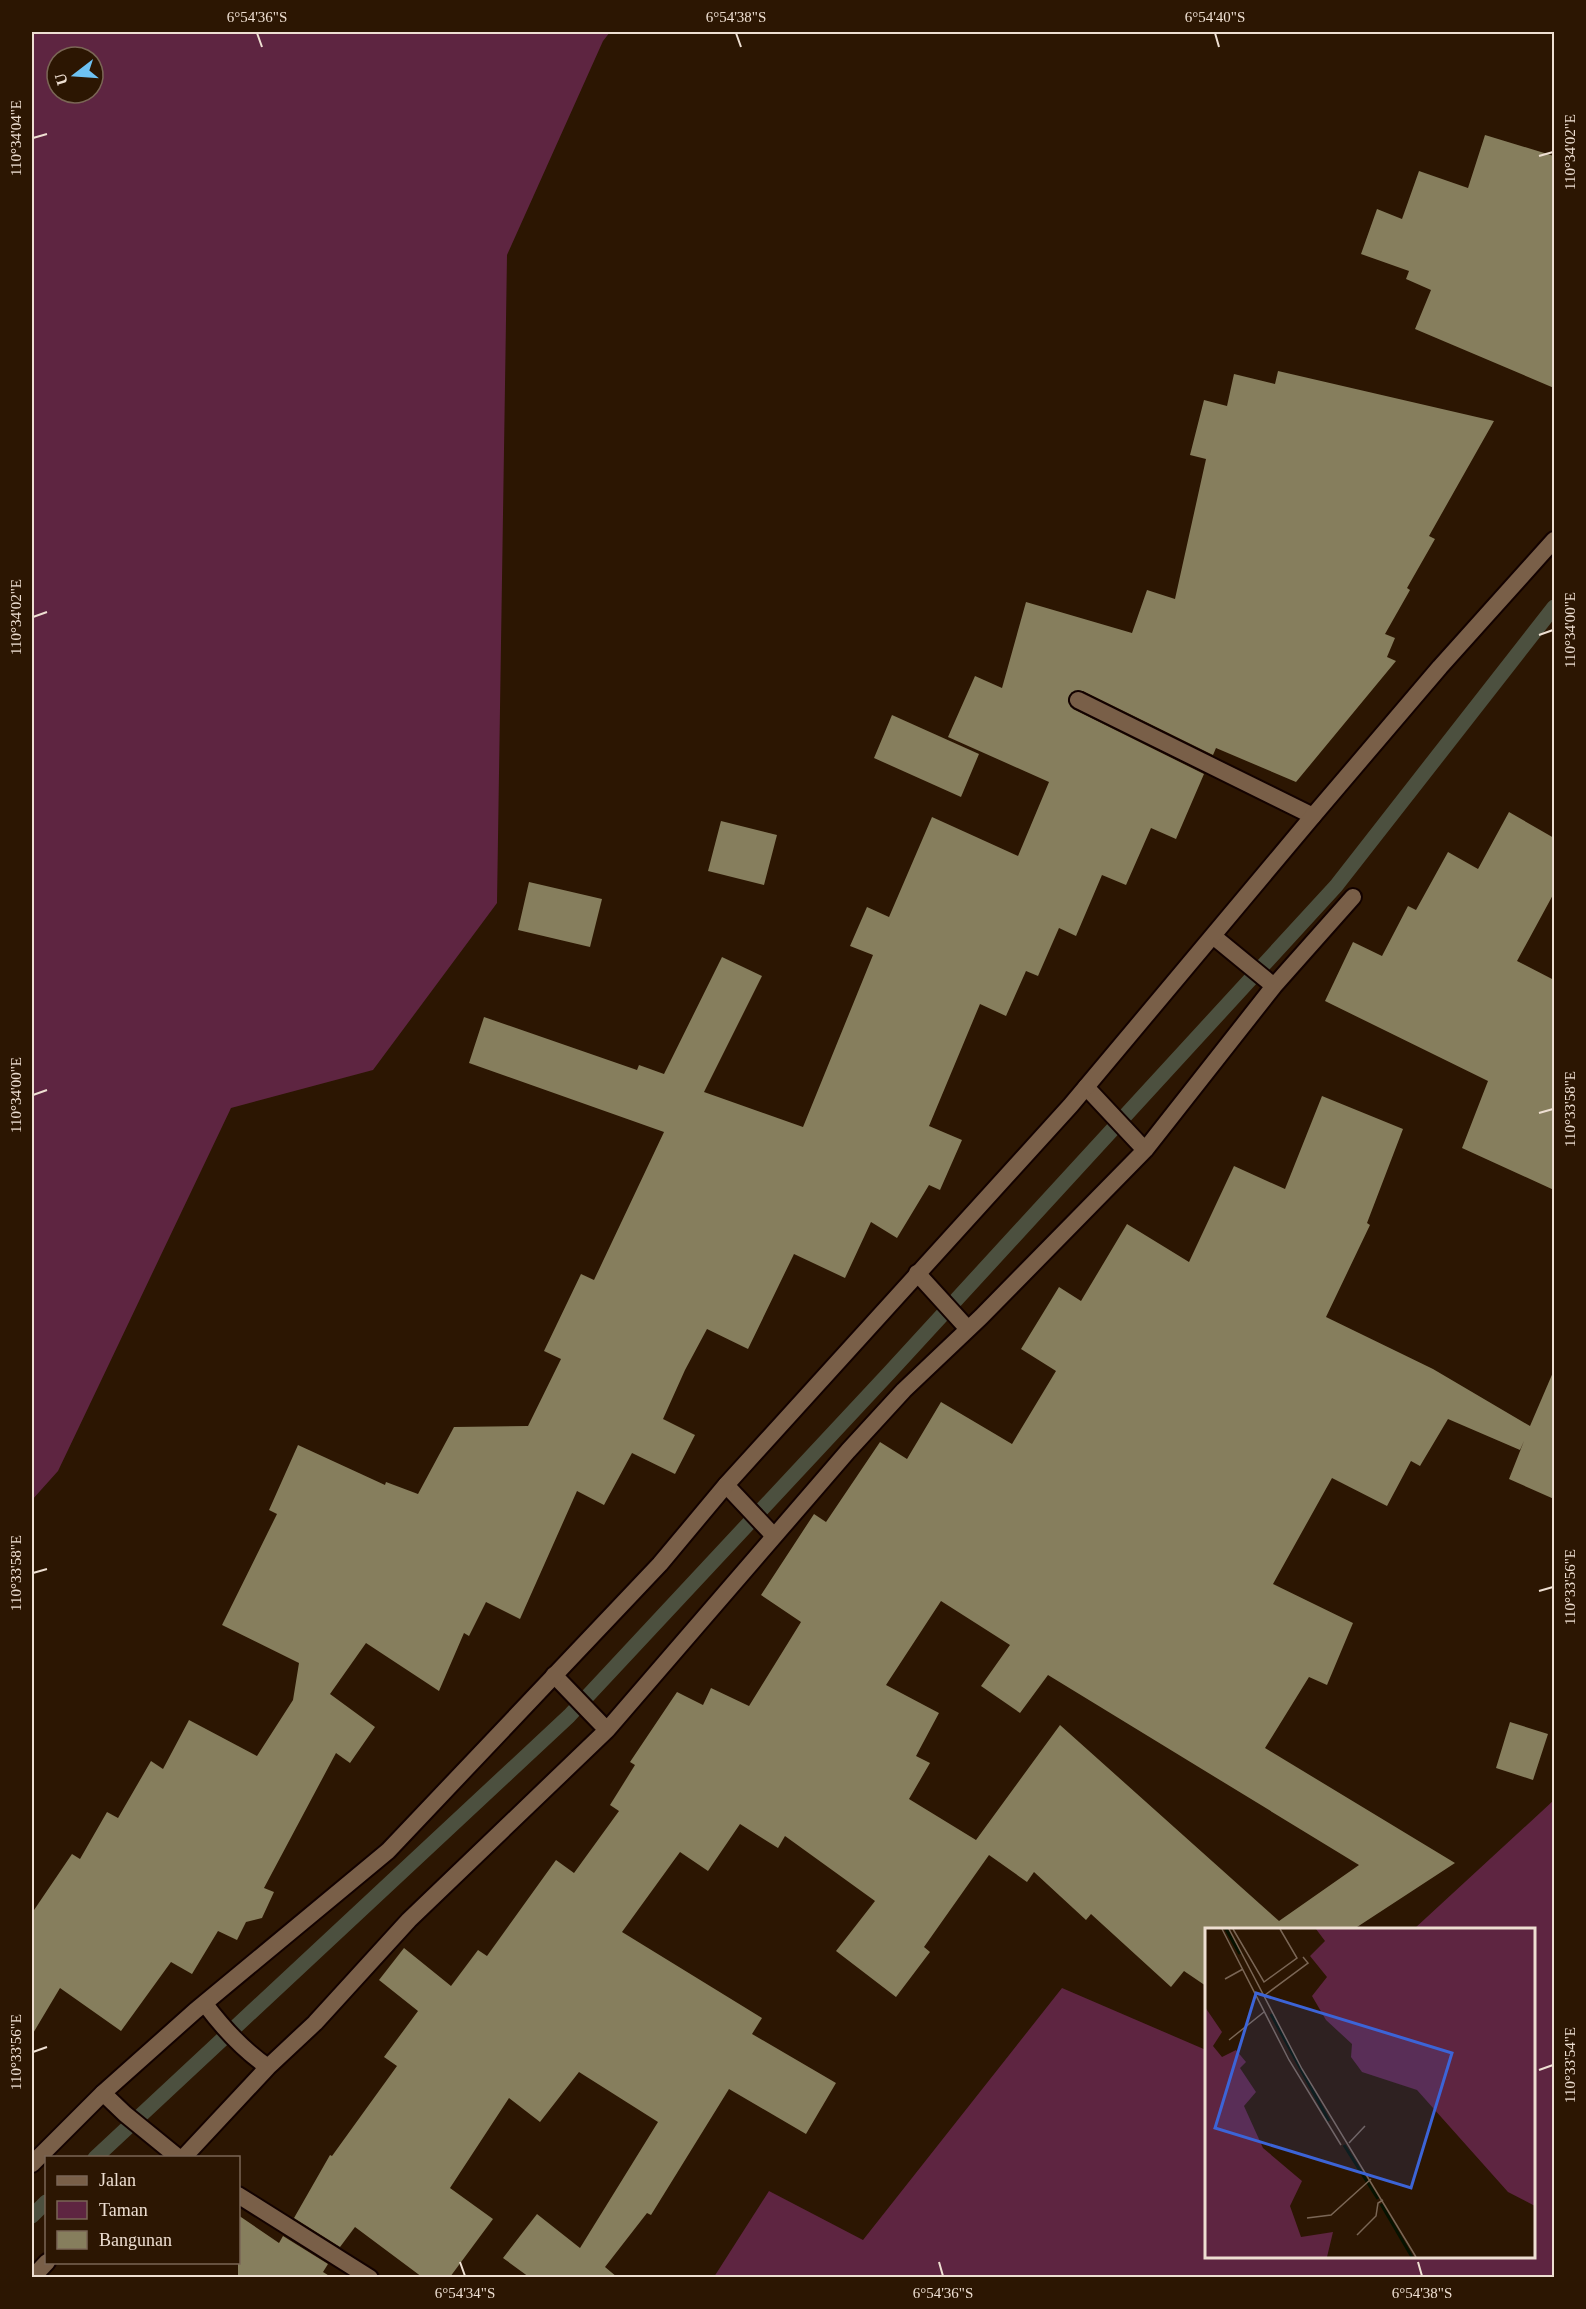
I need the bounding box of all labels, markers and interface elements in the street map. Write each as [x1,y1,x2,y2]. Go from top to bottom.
text: 6°54'36"S [227,9,287,25]
text: 6°54'38"S [706,9,766,25]
text: 6°54'40"S [1185,9,1245,25]
north arrow [45,45,105,105]
text: U [51,71,71,87]
text: 110°34'04"E [8,100,24,176]
text: 110°34'02"E [1562,114,1578,190]
text: 110°34'02"E [8,579,24,655]
text: 110°34'00"E [1562,592,1578,668]
text: 110°34'00"E [8,1057,24,1133]
text: 110°33'58"E [1562,1071,1578,1147]
text: 110°33'58"E [8,1535,24,1611]
text: 110°33'56"E [1562,1549,1578,1625]
inset map [1205,1928,1535,2258]
text: 110°33'56"E [8,2014,24,2090]
text: 110°33'54"E [1562,2027,1578,2103]
legend [45,2156,240,2264]
text: Jalan [99,2170,136,2190]
text: Taman [99,2200,148,2220]
text: Bangunan [99,2230,172,2250]
text: 6°54'34"S [435,2285,495,2301]
text: 6°54'36"S [913,2285,973,2301]
text: 6°54'38"S [1392,2285,1452,2301]

